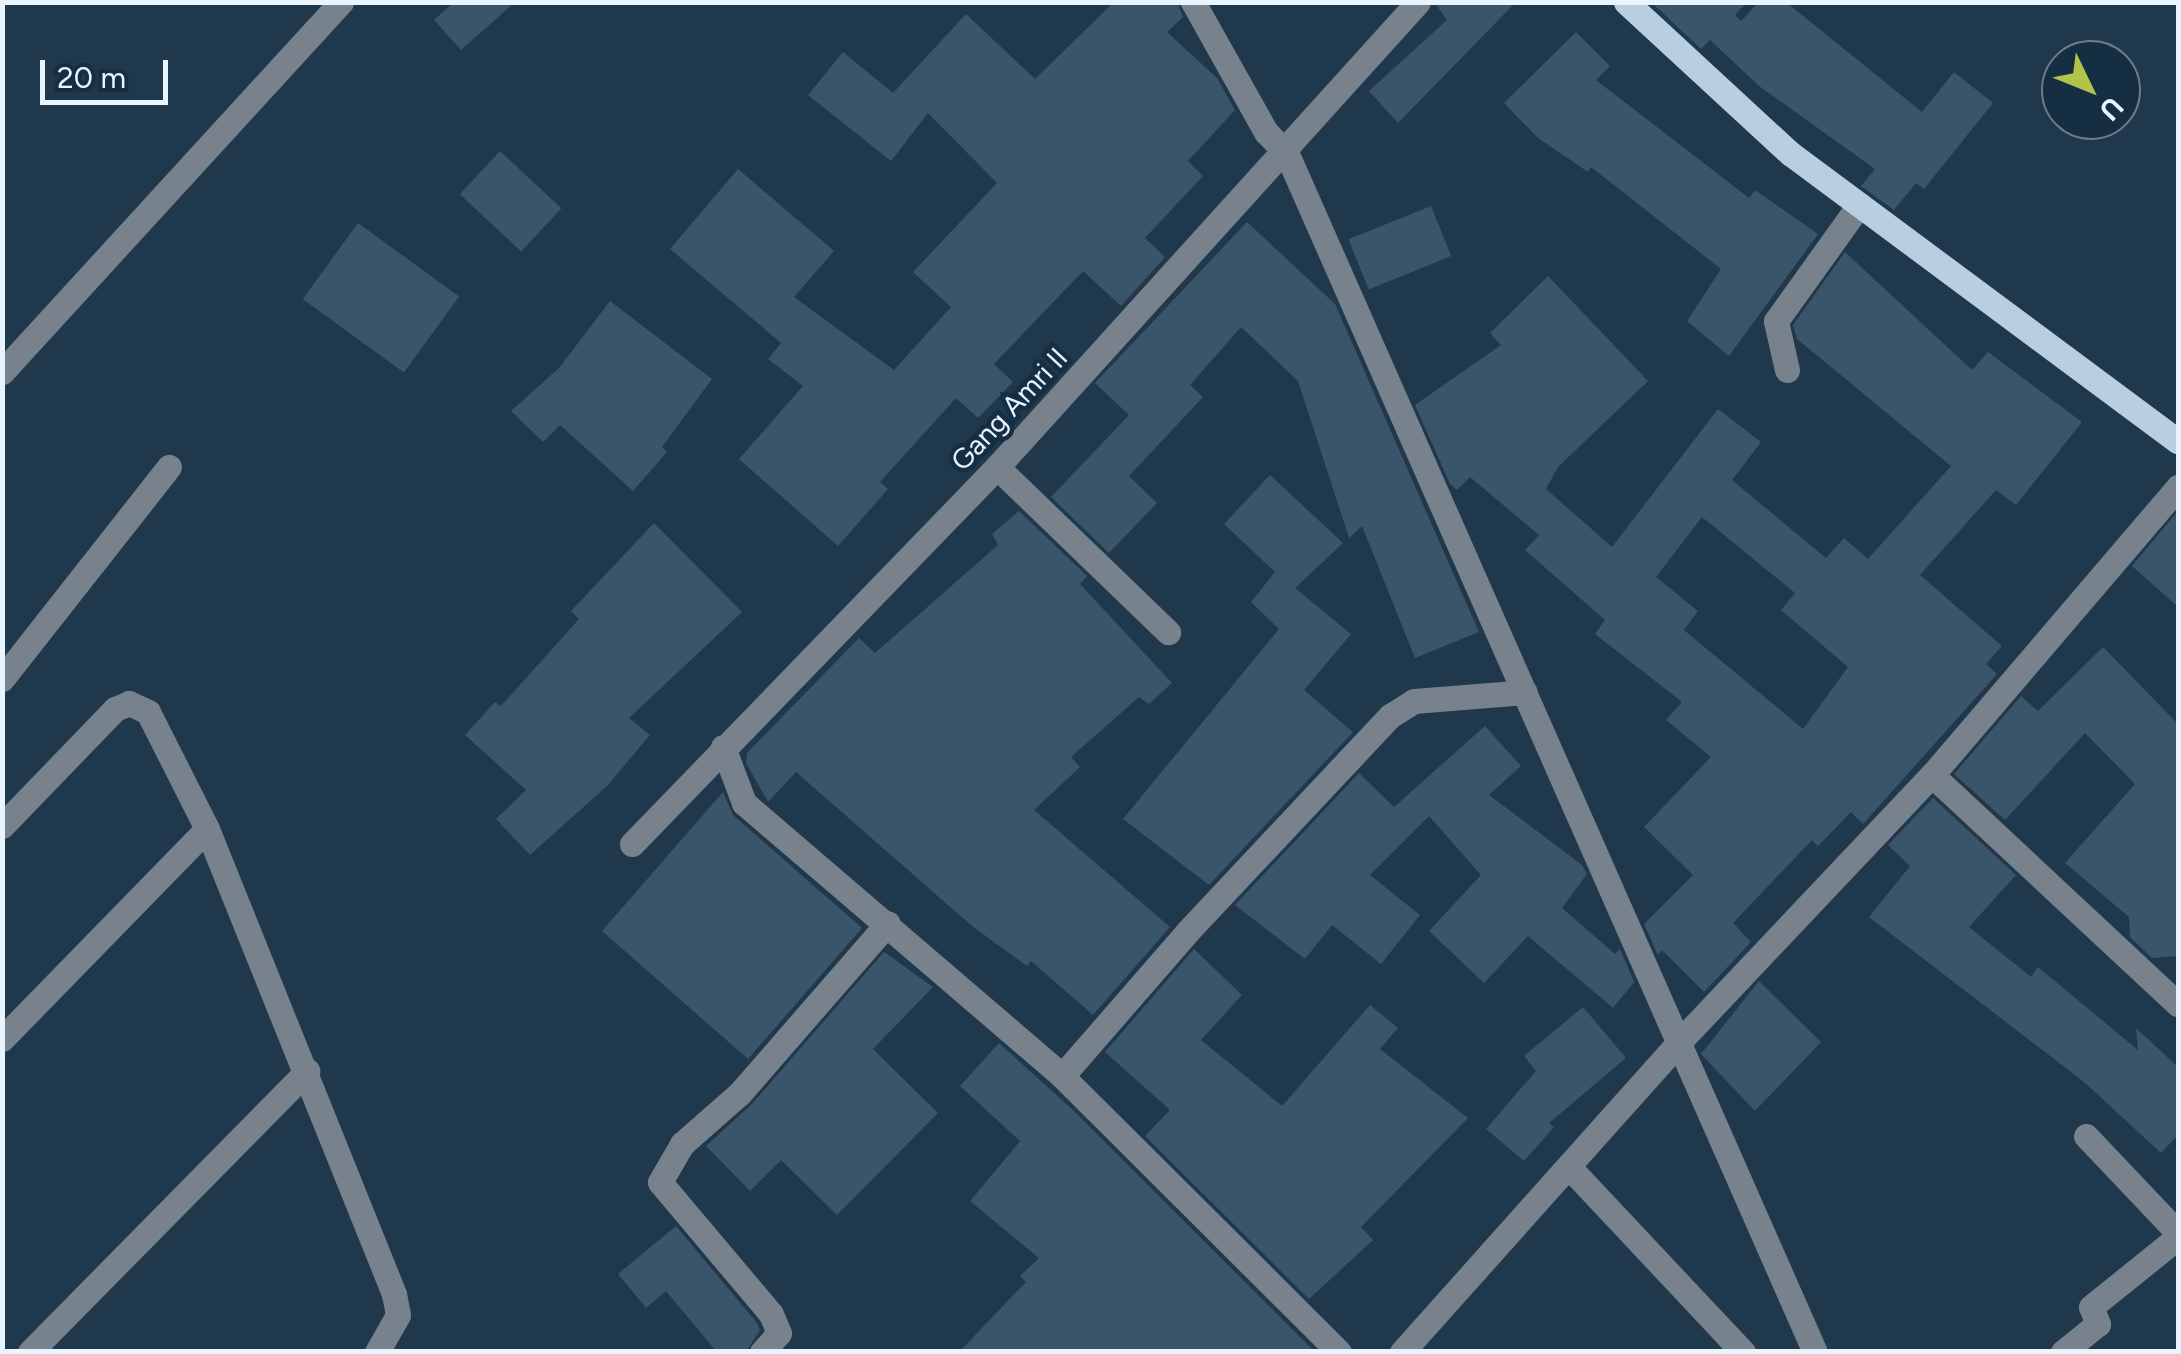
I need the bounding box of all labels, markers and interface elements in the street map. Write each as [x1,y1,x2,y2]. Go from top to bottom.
scale bar [45,40,172,102]
north arrow [2041,40,2141,140]
text: 20 m [57,59,126,96]
text: U [2092,90,2131,128]
street label: Gang Amri II [944,341,1074,477]

